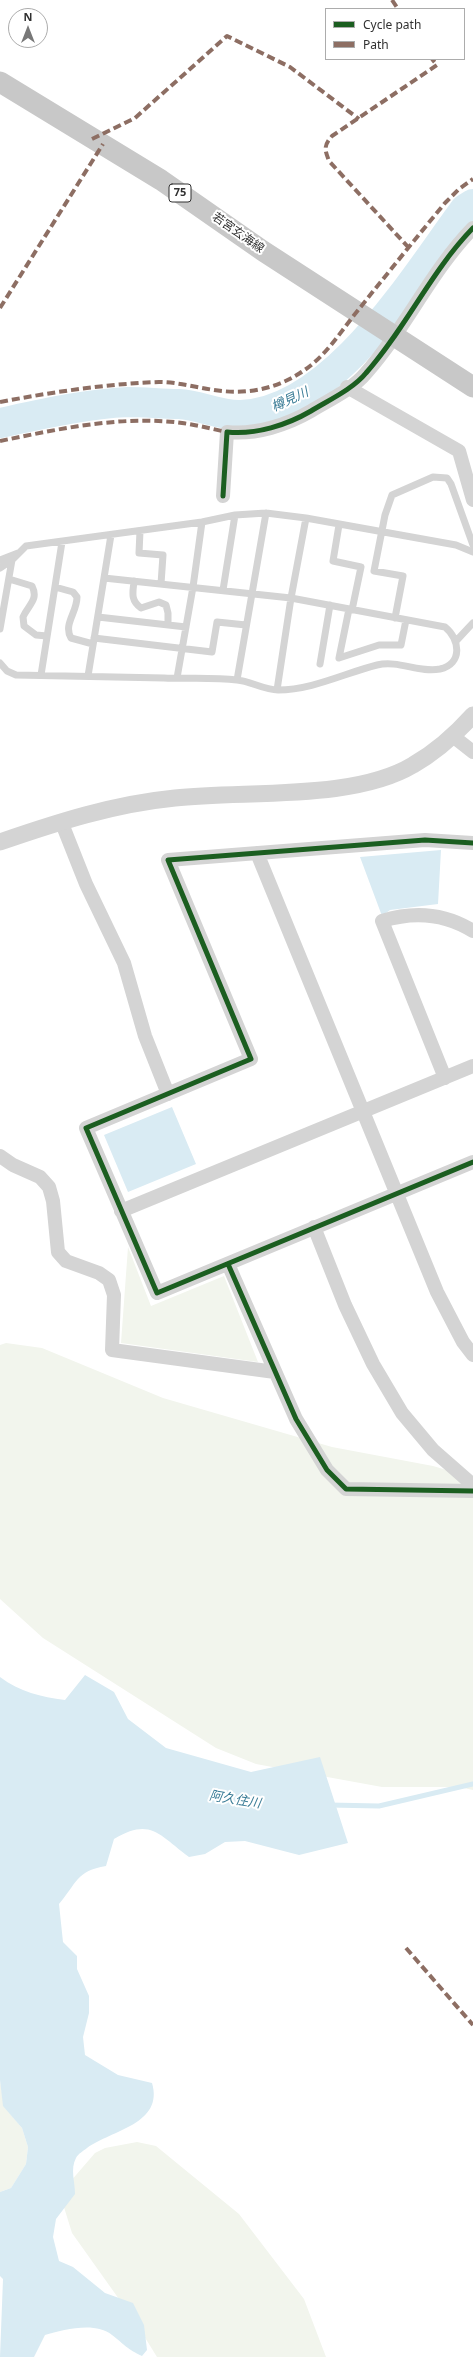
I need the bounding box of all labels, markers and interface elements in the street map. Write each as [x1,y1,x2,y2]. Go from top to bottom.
north arrow [8,8,48,48]
legend [325,8,465,60]
text: N [24,9,32,24]
text: Cycle path [363,16,421,33]
text: Path [363,36,389,53]
road number: 75 [169,184,191,202]
street label: 若宮玄海線 [209,210,267,256]
water label: 樽見川 [269,385,311,415]
water label: 阿久住川 [208,1788,262,1812]

